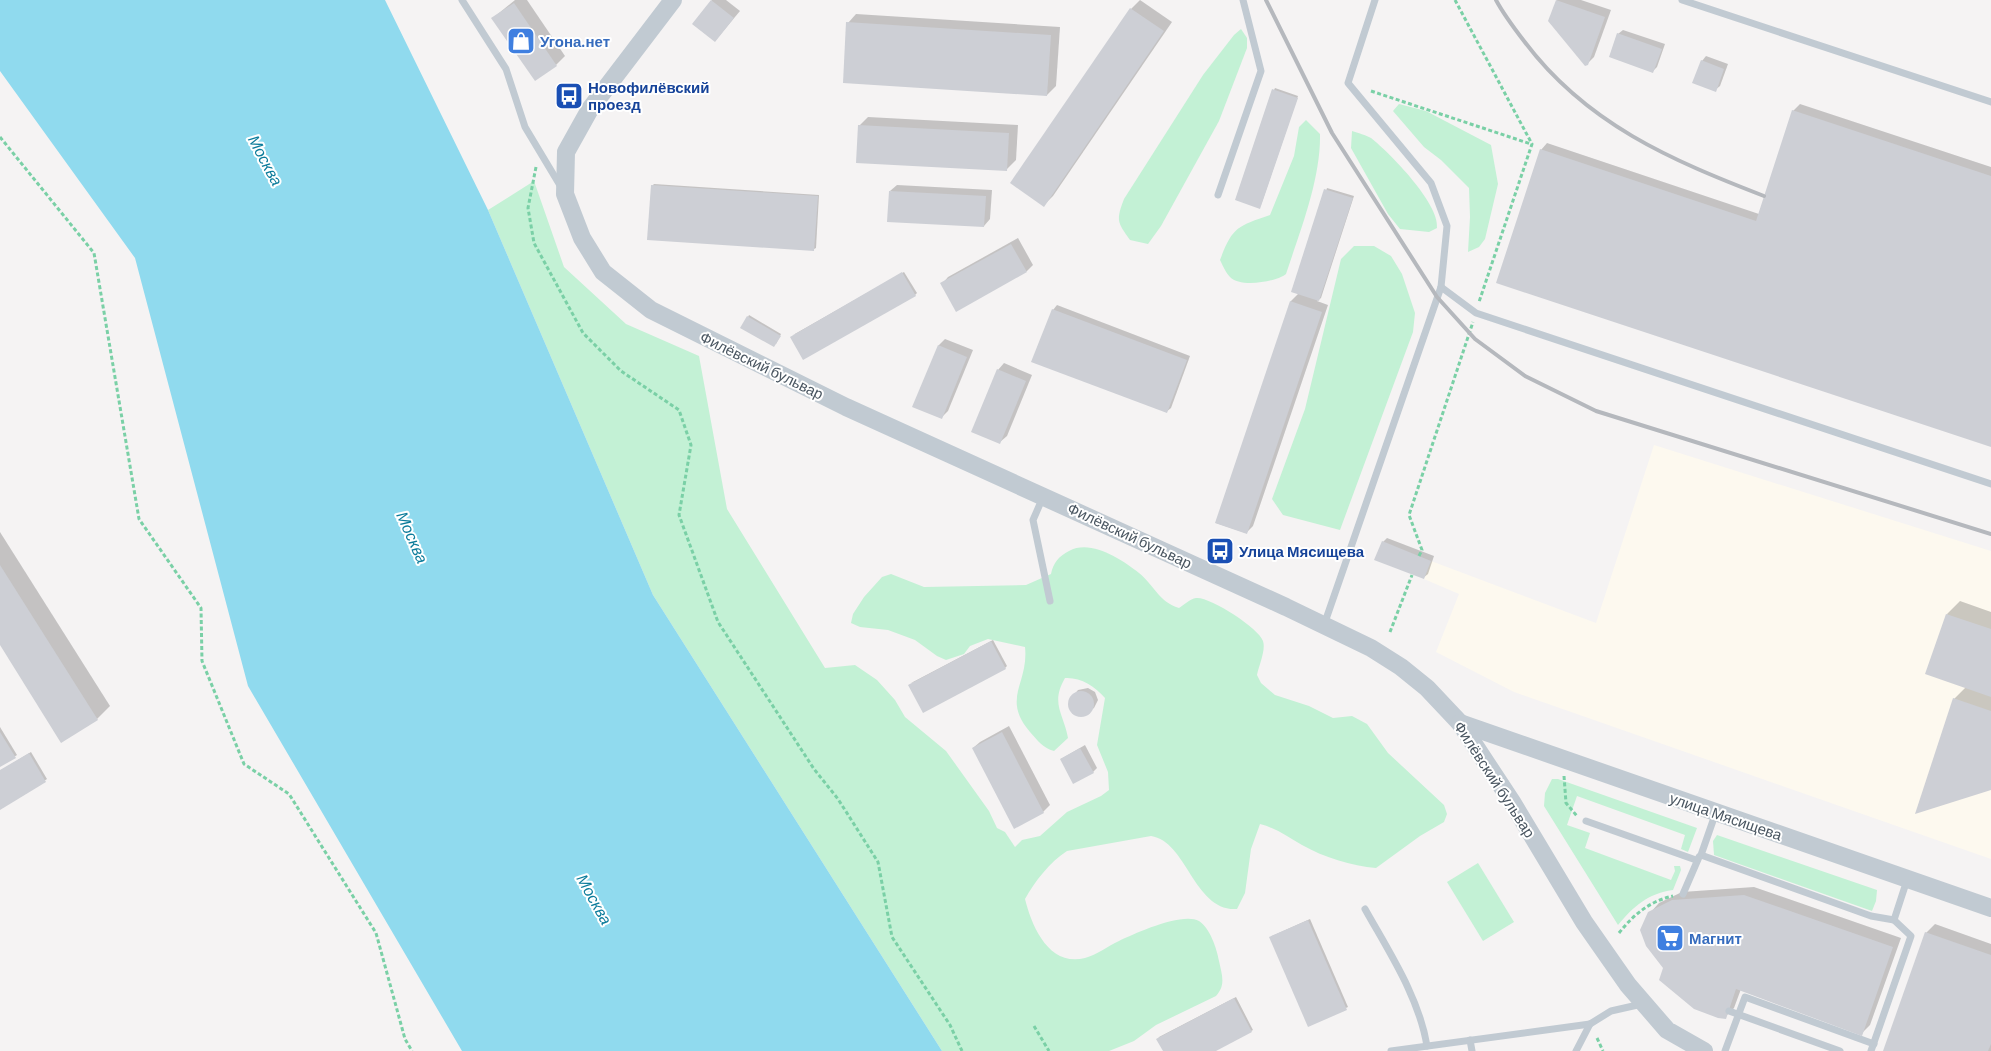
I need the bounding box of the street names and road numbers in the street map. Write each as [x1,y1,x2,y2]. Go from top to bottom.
street label: Филёвский бульвар [697,327,827,403]
street label: Филёвский бульвар [1065,498,1195,572]
street label: Филёвский бульвар [1451,717,1539,841]
street label: улица Мясищева [1668,788,1785,844]

